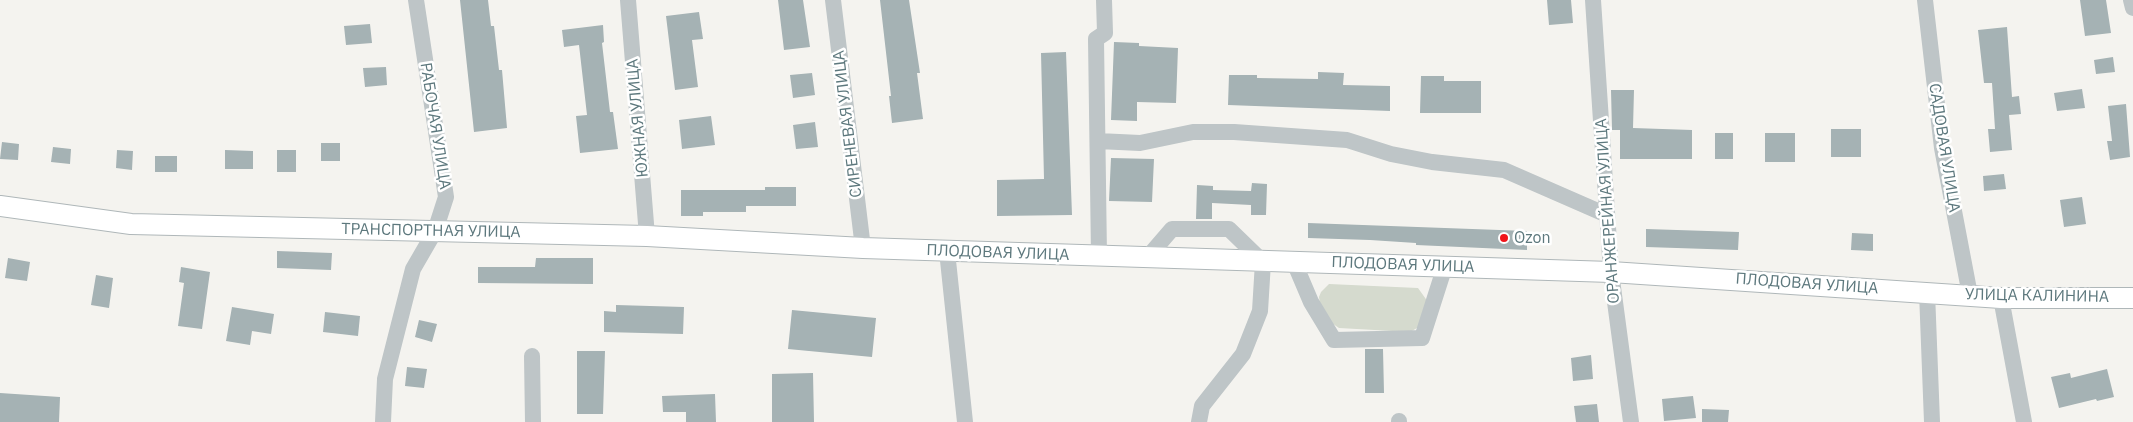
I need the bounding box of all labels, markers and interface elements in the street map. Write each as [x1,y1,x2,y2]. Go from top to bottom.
street label: СИРЕНЕВАЯ УЛИЦА [829,49,867,199]
street label: ЮЖНАЯ УЛИЦА [623,58,653,178]
street label: РАБОЧАЯ УЛИЦА [415,61,455,191]
street label: САДОВАЯ УЛИЦА [1924,82,1964,214]
street label: ОРАНЖЕРЕЙНАЯ УЛИЦА [1592,118,1624,304]
street label: ТРАНСПОРТНАЯ УЛИЦА [341,220,521,242]
place label: Ozon [1514,228,1551,248]
marker: Ozon [1498,232,1510,244]
street label: ПЛОДОВАЯ УЛИЦА [926,241,1070,265]
street label: ПЛОДОВАЯ УЛИЦА [1331,253,1475,277]
street label: ПЛОДОВАЯ УЛИЦА [1735,269,1879,299]
street label: УЛИЦА КАЛИНИНА [1965,285,2109,307]

